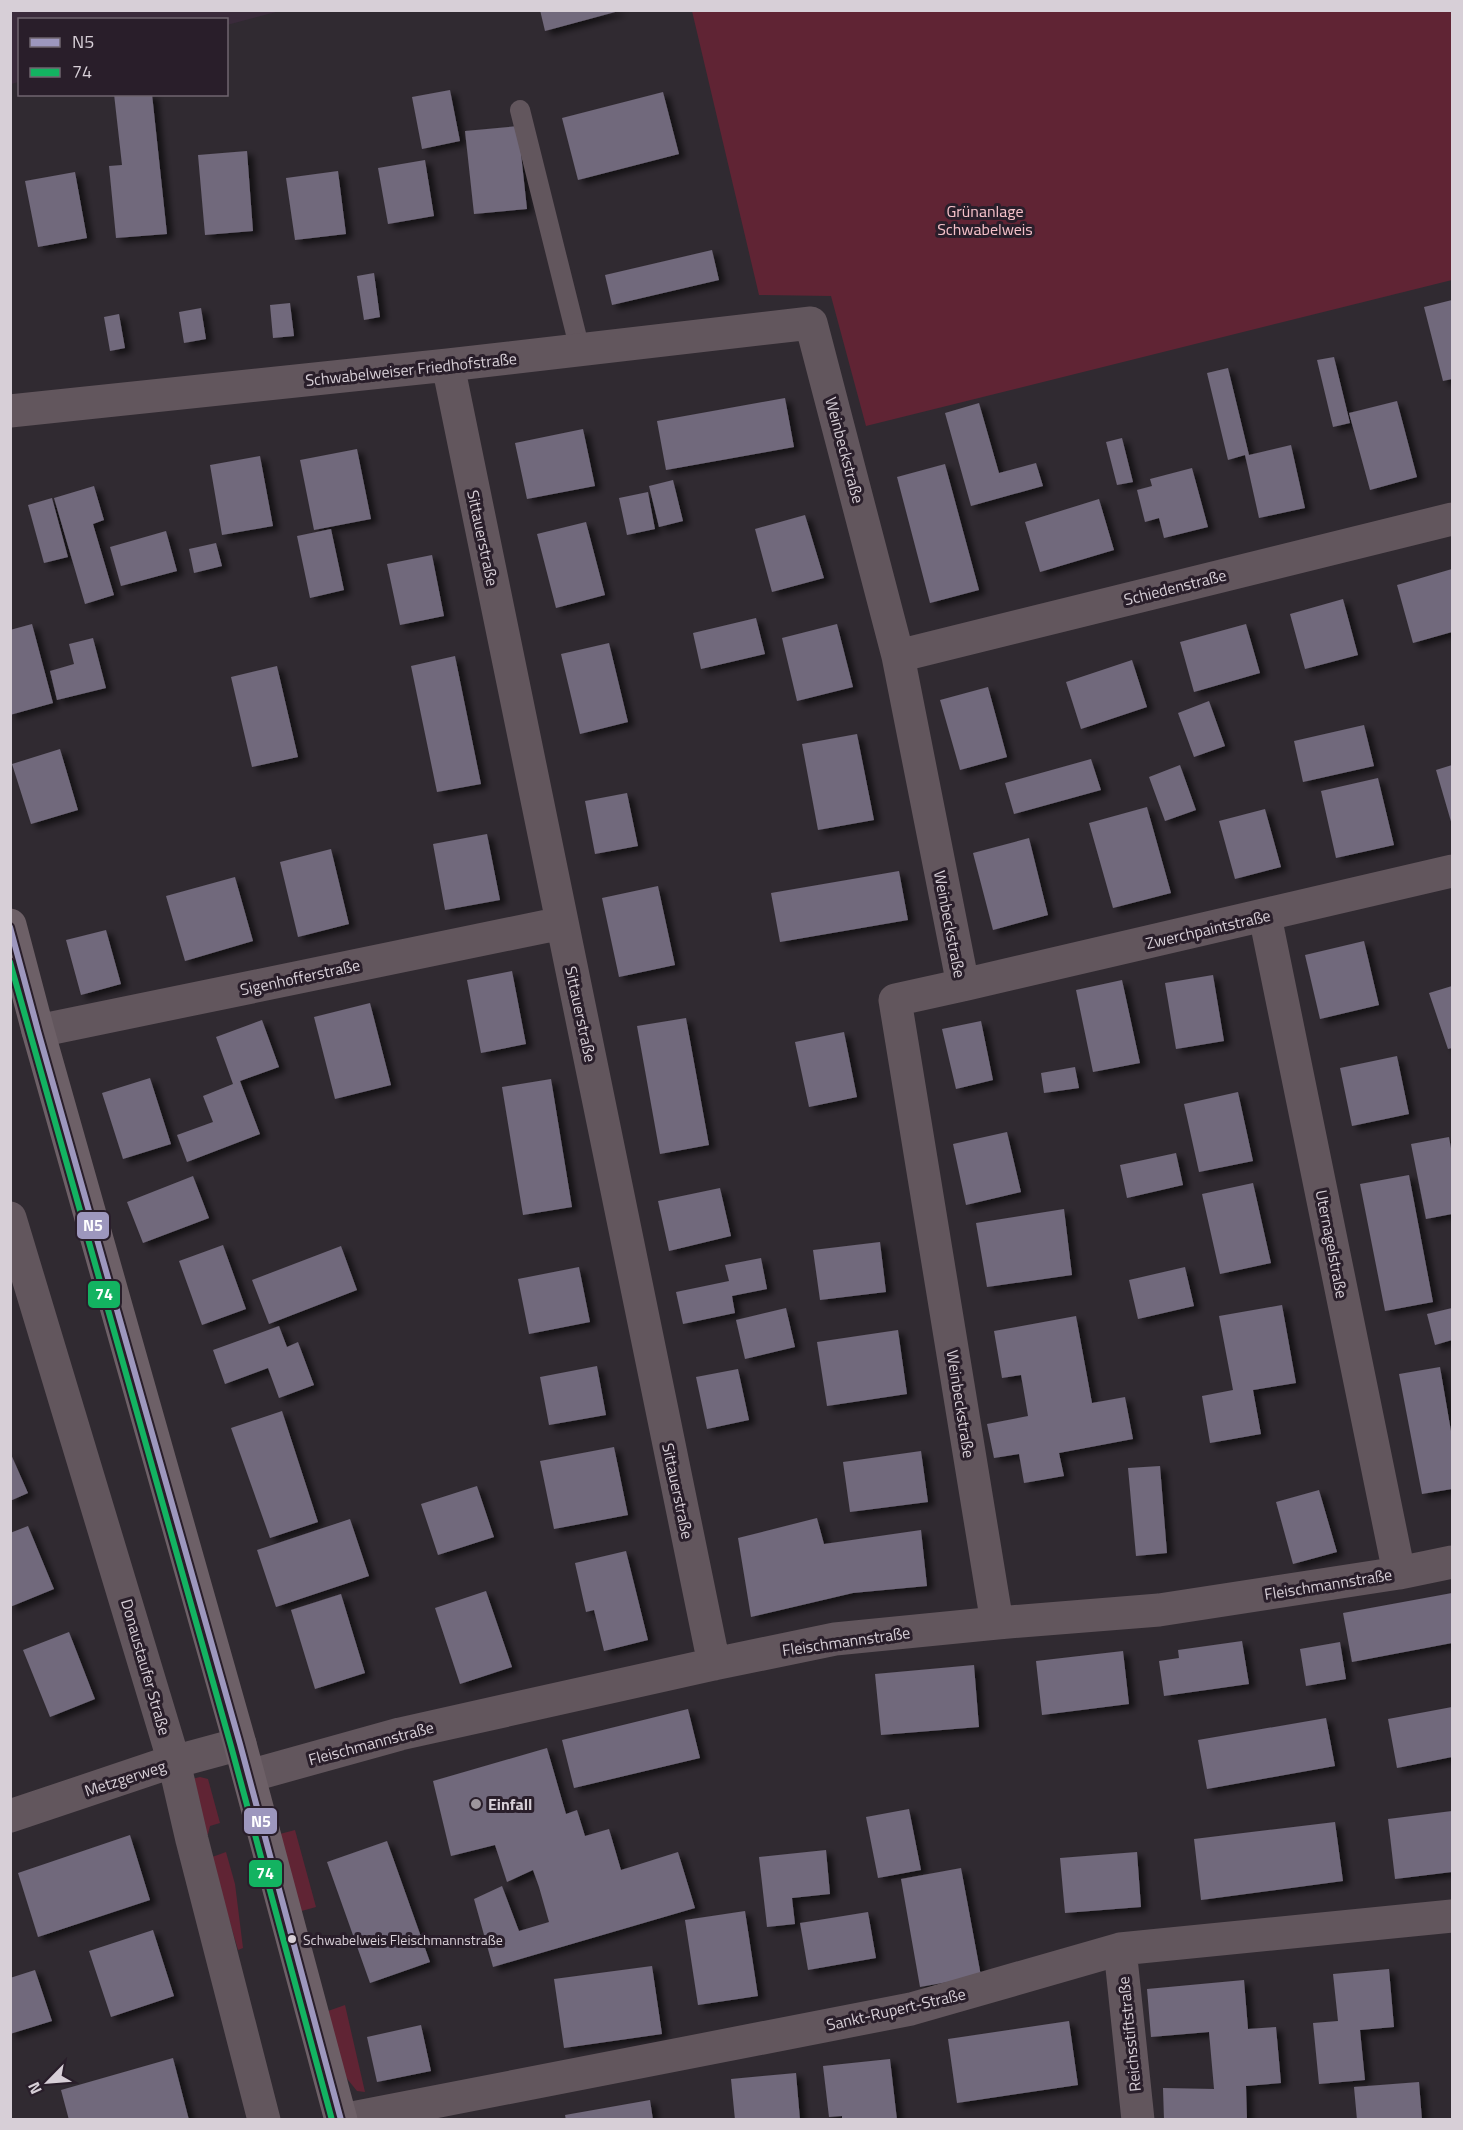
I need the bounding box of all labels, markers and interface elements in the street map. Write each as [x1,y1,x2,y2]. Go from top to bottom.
legend [18,18,228,96]
text: N5 [72,28,94,55]
text: 74 [72,58,92,85]
park label: Grünanlage Schwabelweis [937,199,1033,241]
street label: Schwabelweiser Friedhofstraße [304,346,518,392]
street label: Weinbeckstraße [819,394,871,506]
street label: Sittauerstraße [461,488,505,588]
street label: Schiedenstraße [1121,563,1229,611]
street label: Weinbeckstraße [928,868,972,980]
street label: Zwerchpaintstraße [1143,903,1273,955]
street label: Sigenhofferstraße [238,953,362,1001]
street label: Sittauerstraße [559,964,603,1064]
street label: Uternagelstraße [1310,1188,1354,1300]
line badge: N5 [76,1211,110,1240]
text: N5 [83,1213,103,1237]
line badge: 74 [87,1280,121,1309]
text: 74 [95,1282,113,1306]
street label: Weinbeckstraße [941,1348,981,1460]
street label: Sittauerstraße [656,1441,700,1541]
street label: Fleischmannstraße [1262,1562,1394,1606]
street label: Donaustaufer Straße [115,1596,177,1738]
street label: Fleischmannstraße [780,1620,912,1662]
street label: Fleischmannstraße [306,1715,436,1771]
street label: Metzgerweg [81,1754,169,1802]
place label: Einfall [488,1792,532,1816]
marker: Einfall [469,1797,483,1811]
line badge: N5 [243,1807,278,1835]
text: N5 [251,1809,271,1833]
line badge: 74 [248,1859,283,1888]
text: 74 [256,1861,274,1885]
place label: Schwabelweis Fleischmannstraße [303,1929,503,1950]
marker: Schwabelweis Fleischmannstraße [286,1933,298,1945]
street label: Reichsstiftstraße [1111,1975,1147,2093]
street label: Sankt-Rupert-Straße [824,1981,968,2037]
north arrow [18,2052,78,2112]
text: N [21,2078,48,2098]

